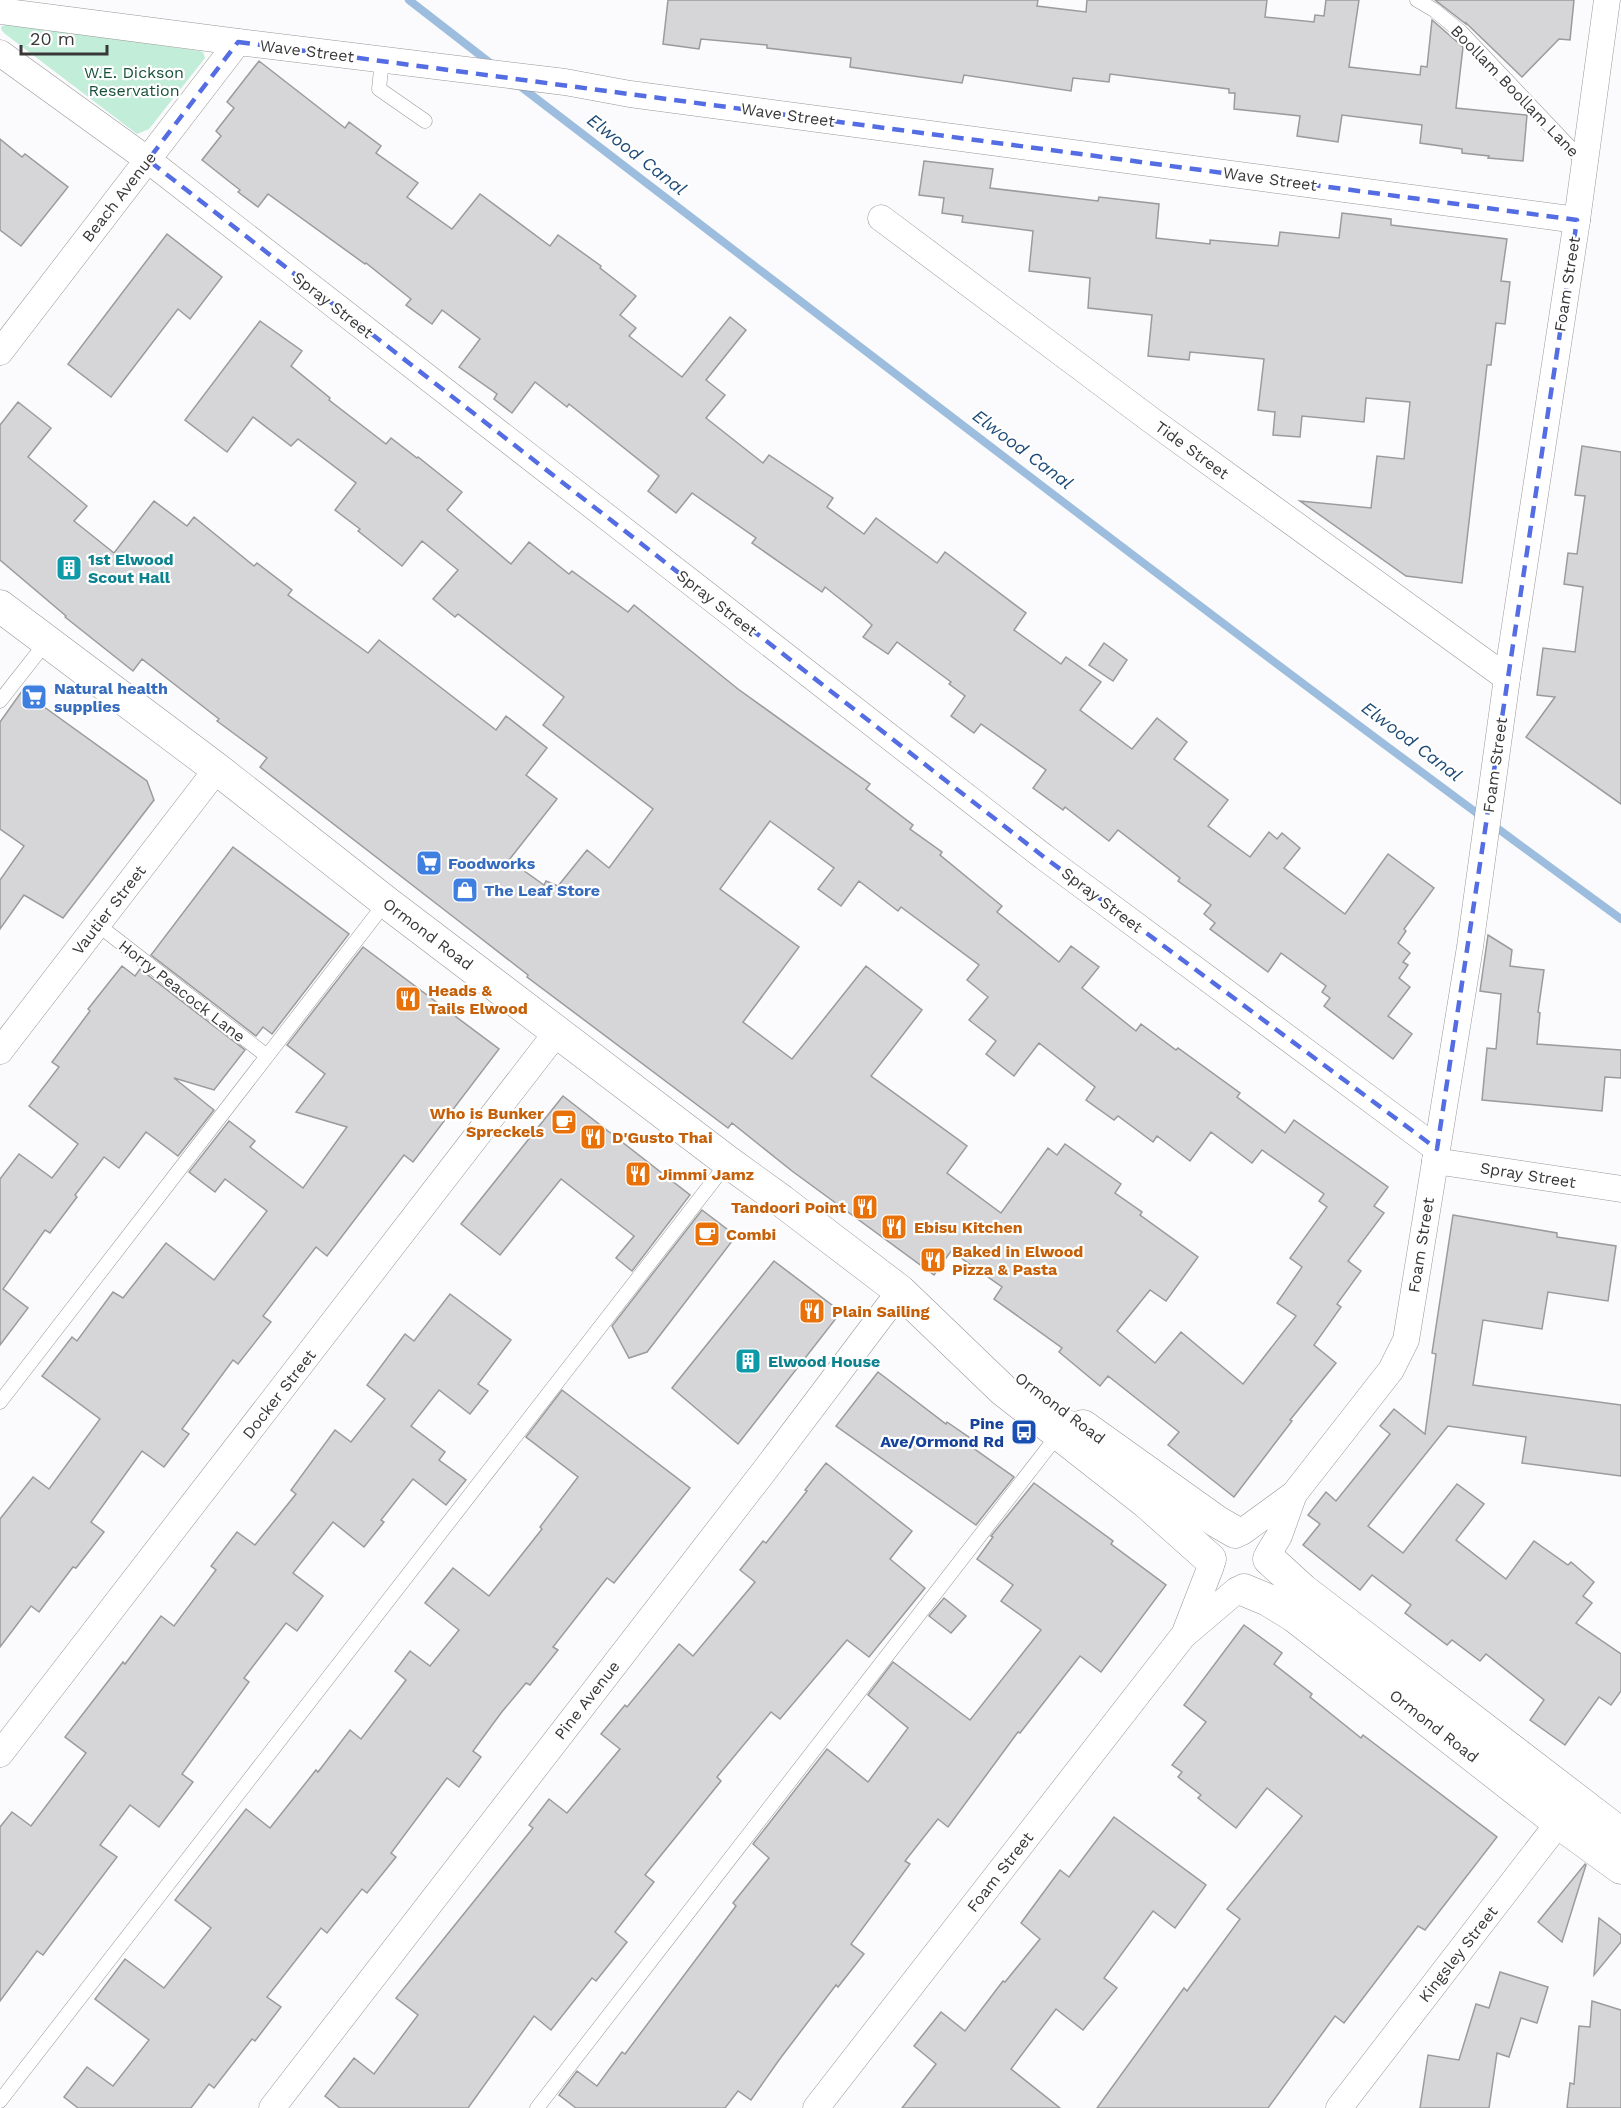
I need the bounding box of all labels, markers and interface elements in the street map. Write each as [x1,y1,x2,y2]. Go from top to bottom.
scale bar [21,18,106,56]
street label: Boollam Boollam Lane [1447,21,1583,161]
text: 20 m [30,28,75,49]
street label: Wave Street [259,36,355,66]
park label: W.E. Dickson Reservation [84,63,184,100]
street label: Wave Street [740,99,836,131]
water label: Elwood Canal [583,109,691,199]
street label: Beach Avenue [78,148,160,246]
street label: Wave Street [1222,163,1318,195]
street label: Foam Street [1550,235,1584,333]
street label: Spray Street [289,268,377,342]
water label: Elwood Canal [969,405,1077,493]
street label: Tide Street [1151,417,1233,483]
place label: 1st Elwood Scout Hall [88,550,174,587]
building icon: 1st Elwood Scout Hall [54,553,84,583]
street label: Spray Street [673,566,761,640]
place label: Natural health supplies [54,679,168,716]
supermarket icon: Natural health supplies [19,682,49,712]
water label: Elwood Canal [1358,697,1466,785]
street label: Foam Street [1479,716,1511,814]
supermarket icon: Foodworks [414,848,444,878]
place label: Foodworks [448,854,536,873]
street label: Vautier Street [68,861,150,959]
street label: Spray Street [1058,863,1147,937]
shop icon: The Leaf Store [450,875,480,905]
place label: The Leaf Store [484,881,600,900]
street label: Ormond Road [379,894,477,974]
street label: Horry Peacock Lane [115,936,249,1046]
place label: Heads & Tails Elwood [428,981,528,1018]
restaurant icon: Heads & Tails Elwood [393,984,423,1014]
place label: Who is Bunker Spreckels [430,1104,544,1141]
cafe icon: Who is Bunker Spreckels [549,1107,579,1137]
restaurant icon: D'Gusto Thai [578,1122,608,1152]
place label: D'Gusto Thai [612,1128,713,1147]
street label: Spray Street [1479,1158,1577,1192]
restaurant icon: Jimmi Jamz [623,1159,653,1189]
place label: Jimmi Jamz [658,1165,754,1184]
restaurant icon: Tandoori Point [850,1192,880,1222]
street label: Foam Street [1404,1196,1438,1294]
place label: Tandoori Point [731,1198,846,1217]
restaurant icon: Ebisu Kitchen [879,1212,909,1242]
place label: Ebisu Kitchen [914,1218,1023,1237]
cafe icon: Combi [692,1219,722,1249]
place label: Combi [726,1225,776,1244]
place label: Baked in Elwood Pizza & Pasta [952,1242,1083,1279]
restaurant icon: Baked in Elwood Pizza & Pasta [918,1245,948,1275]
restaurant icon: Plain Sailing [797,1296,827,1326]
place label: Plain Sailing [832,1302,929,1321]
street label: Docker Street [238,1345,320,1442]
building icon: Elwood House [733,1346,763,1376]
place label: Elwood House [768,1352,880,1371]
street label: Ormond Road [1011,1368,1109,1448]
place label: Pine Ave/Ormond Rd [880,1414,1004,1451]
bus stop icon: Pine Ave/Ormond Rd [1009,1417,1039,1447]
street label: Pine Avenue [550,1657,624,1743]
street label: Ormond Road [1386,1685,1482,1767]
street label: Foam Street [963,1828,1037,1916]
street label: Kingsley Street [1415,1902,1502,2006]

